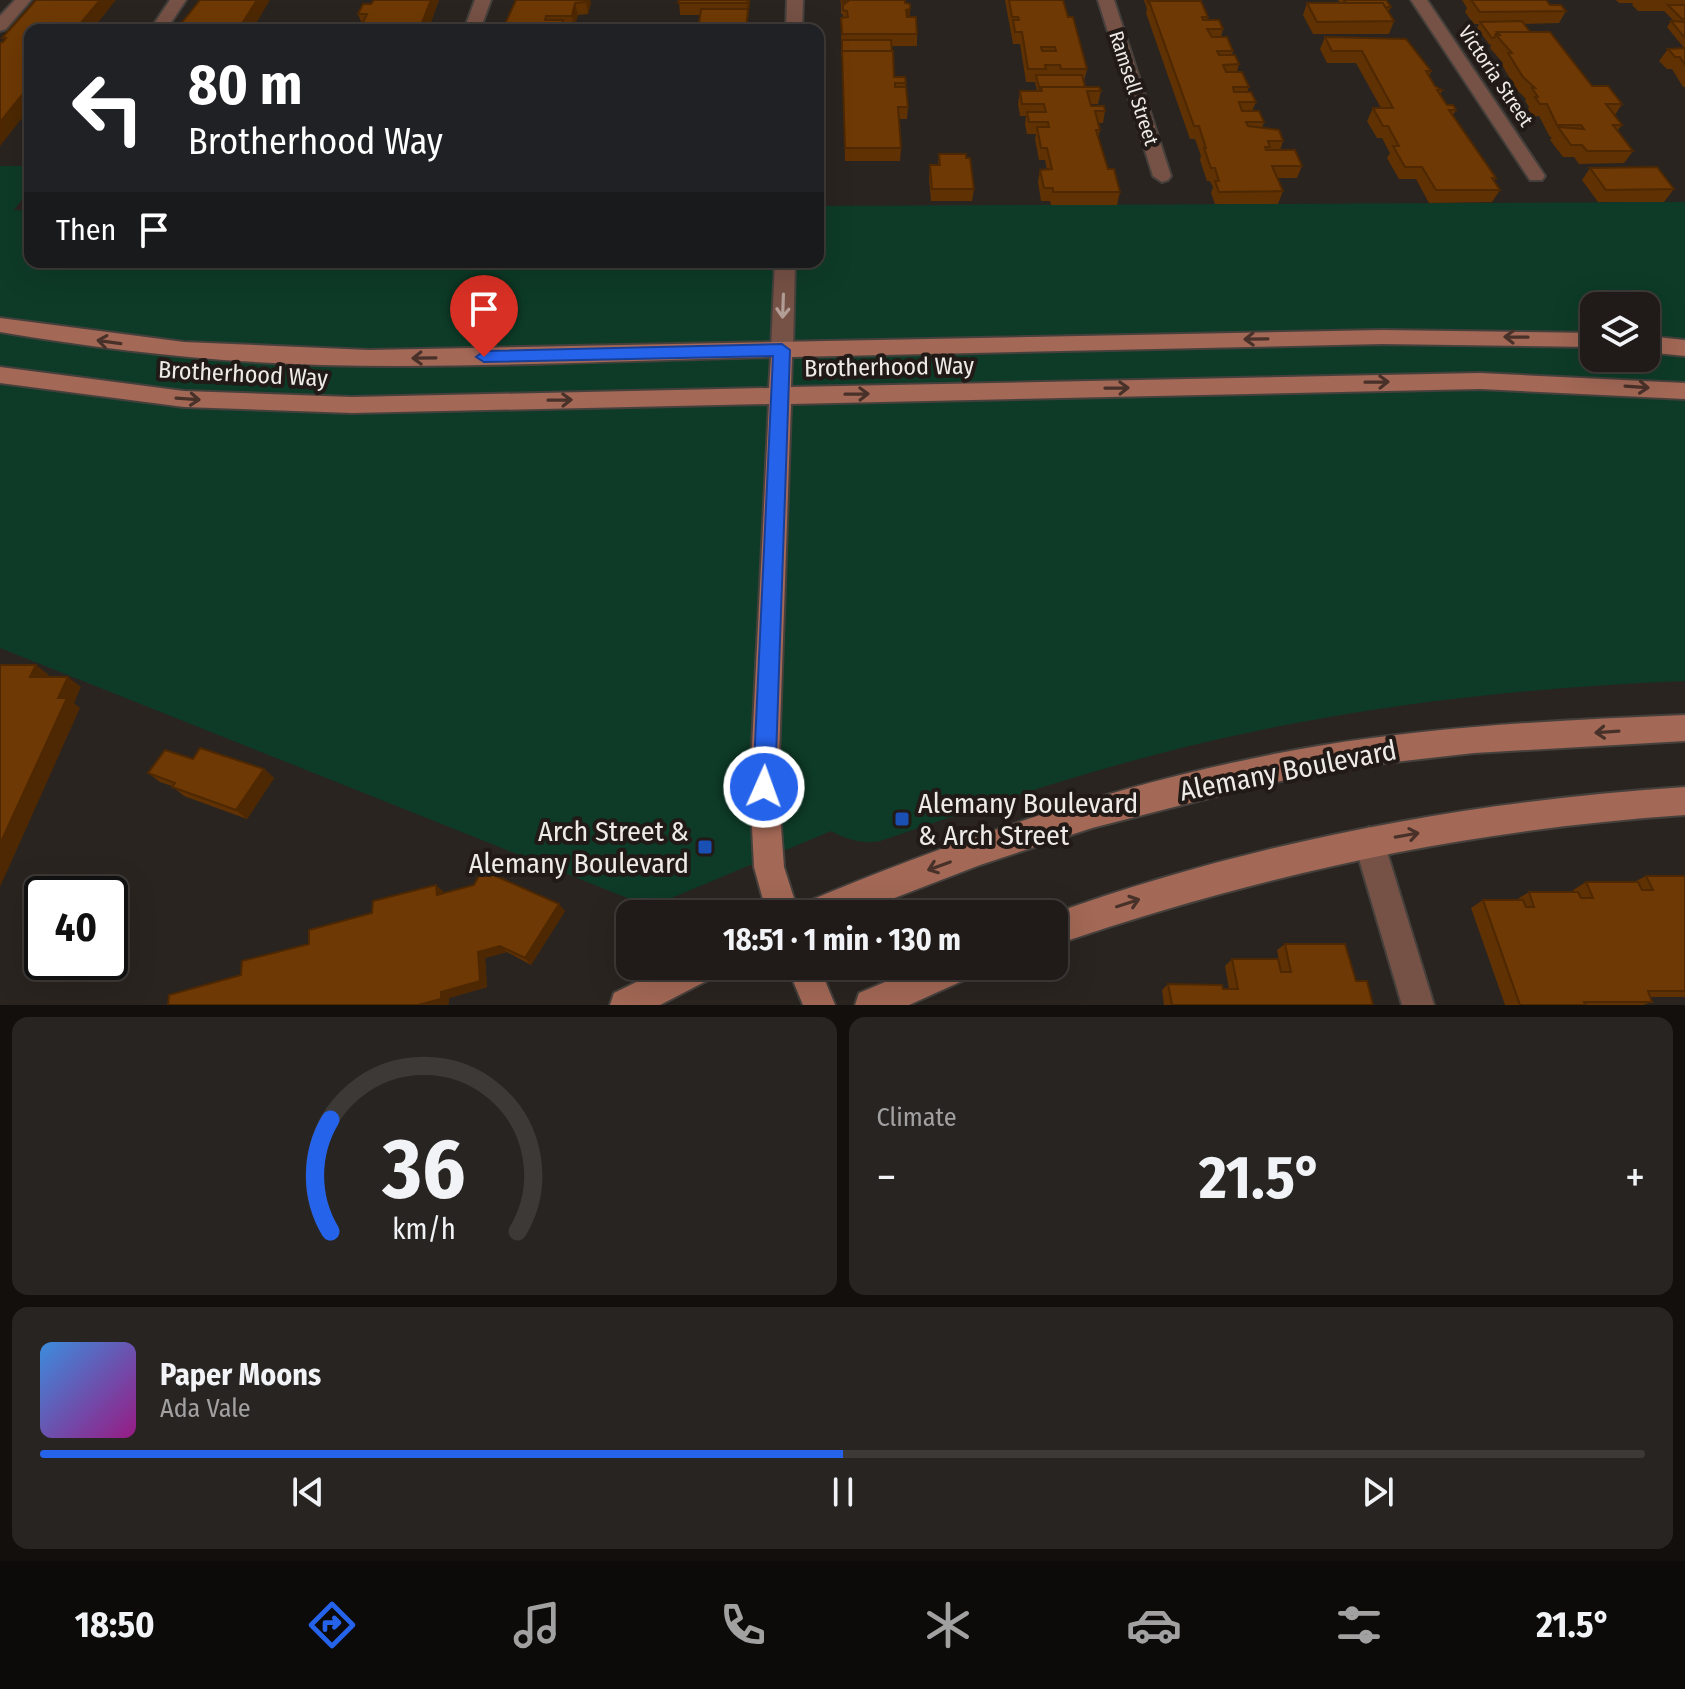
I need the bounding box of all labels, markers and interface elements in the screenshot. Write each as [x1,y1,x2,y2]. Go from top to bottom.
street label: Victoria Street [1454,21,1539,131]
street label: Ramsell Street [1104,28,1164,149]
text: 80 m [188,52,303,119]
icon: left [56,56,160,160]
text: Brotherhood Way [188,120,443,164]
icon: arrive [132,208,176,252]
text: Then [56,212,116,248]
pin [450,275,518,357]
icon: arrive [462,287,506,331]
one-way arrow [776,292,791,319]
map controls [1580,292,1660,372]
button: layers [1580,292,1660,372]
one-way arrow [1503,329,1530,345]
one-way arrow [1243,332,1270,347]
one-way arrow [96,334,122,349]
one-way arrow [411,350,438,365]
street label: Brotherhood Way [804,352,974,382]
street label: Brotherhood Way [157,356,329,392]
one-way arrow [1363,374,1390,390]
one-way arrow [1103,380,1130,395]
one-way arrow [1623,380,1650,395]
one-way arrow [843,386,870,401]
one-way arrow [174,392,201,407]
one-way arrow [546,393,573,408]
one-way arrow [1594,725,1621,740]
street label: Alemany Boulevard [1177,733,1399,808]
position arrow [722,745,806,829]
place label: Alemany Boulevard & Arch Street [918,787,1138,852]
marker: Alemany Boulevard & Arch Street [893,810,911,828]
place label: Arch Street & Alemany Boulevard [469,815,689,880]
one-way arrow [1394,826,1419,841]
marker: Arch Street & Alemany Boulevard [696,838,714,856]
one-way arrow [927,860,951,874]
speed limit sign: 40 [24,876,128,980]
one-way arrow [1115,895,1140,910]
text: 18:51 · 1 min · 130 m [723,922,961,958]
text: Climate [877,1102,957,1133]
text: 36 [382,1120,466,1220]
text: 21.5° [1199,1142,1322,1214]
text: − [877,1151,896,1204]
text: + [1625,1151,1645,1204]
text: km/h [392,1212,456,1247]
text: Paper Moons [160,1357,321,1393]
text: Ada Vale [160,1393,251,1424]
icon: previous [286,1470,330,1514]
icon: pause [821,1470,865,1514]
icon: next [1356,1470,1400,1514]
icon: directions [304,1597,360,1653]
icon: music [509,1597,565,1653]
icon: phone [715,1597,771,1653]
icon: climate [920,1597,976,1653]
icon: car [1126,1597,1182,1653]
icon: filters [1331,1597,1387,1653]
text: 18:50 [75,1603,155,1647]
text: 21.5° [1536,1603,1610,1647]

